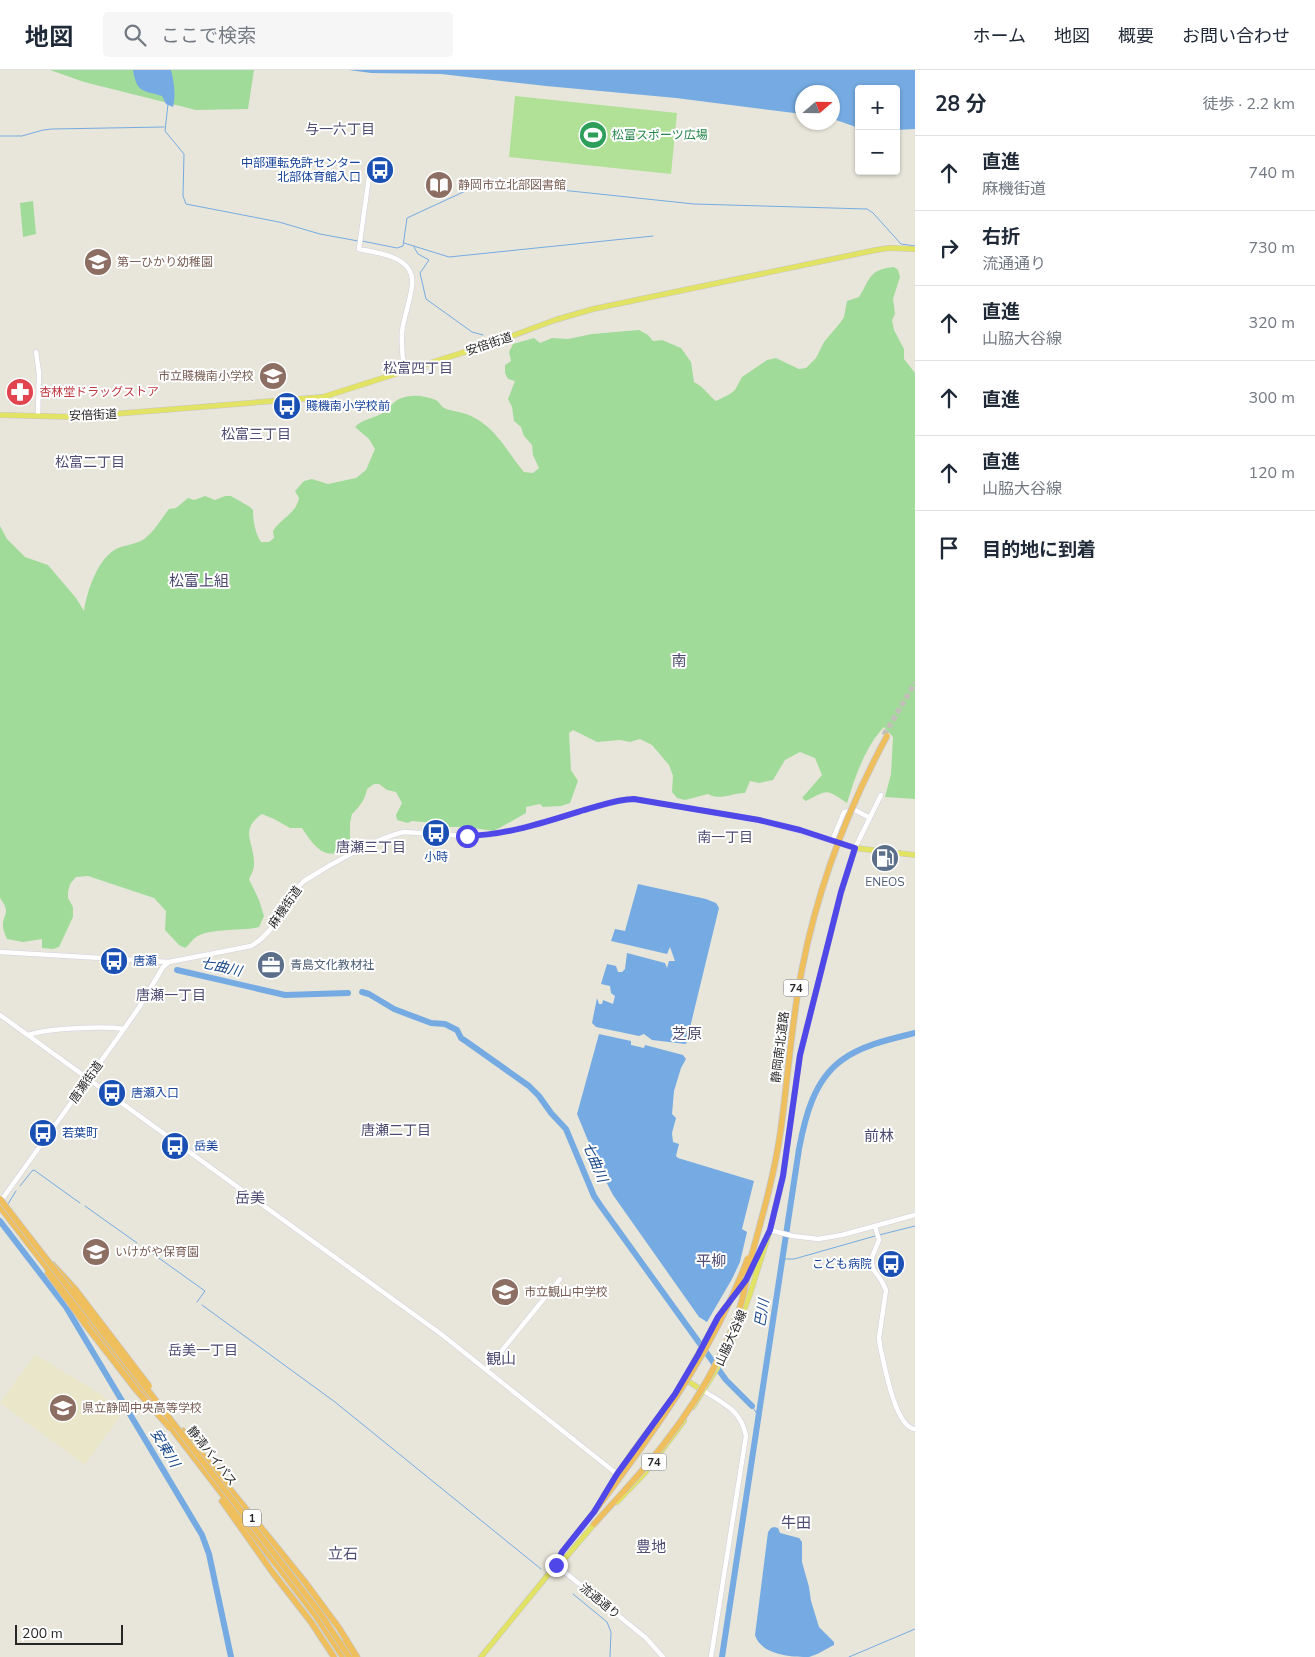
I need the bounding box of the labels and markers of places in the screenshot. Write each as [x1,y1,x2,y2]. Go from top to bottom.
sports icon: 松富スポーツ広場 [578,120,608,150]
place label: 松富スポーツ広場 [612,127,708,143]
place label: 中部運転免許センター 北部体育館入口 [241,155,361,185]
bus stop icon: 中部運転免許センター 北部体育館入口 [365,155,395,185]
library icon: 静岡市立北部図書館 [424,170,454,200]
place label: 静岡市立北部図書館 [458,177,566,193]
school or university icon: 第一ひかり幼稚園 [83,247,113,277]
place label: 第一ひかり幼稚園 [117,254,213,270]
school or university icon: 市立賤機南小学校 [258,361,288,391]
place label: 市立賤機南小学校 [158,368,254,384]
pharmacy icon: 杏林堂ドラッグストア [5,377,35,407]
place label: 杏林堂ドラッグストア [39,384,159,400]
bus stop icon: 賤機南小学校前 [272,391,302,421]
place label: 賤機南小学校前 [306,398,390,414]
bus stop icon: 小時 [421,818,451,848]
fuel station icon: ENEOS [870,843,900,873]
place label: 小時 [424,849,448,865]
place label: ENEOS [865,874,905,890]
bus stop icon: 唐瀬 [99,946,129,976]
office icon: 青島文化教材社 [256,950,286,980]
place label: 唐瀬 [133,953,157,969]
place label: 青島文化教材社 [290,957,374,973]
bus stop icon: 唐瀬入口 [97,1078,127,1108]
place label: 唐瀬入口 [131,1085,179,1101]
bus stop icon: 若葉町 [28,1118,58,1148]
place label: 若葉町 [62,1125,98,1141]
bus stop icon: 岳美 [160,1131,190,1161]
place label: 岳美 [194,1138,218,1154]
school or university icon: いけがや保育園 [81,1237,111,1267]
place label: いけがや保育園 [115,1244,199,1260]
bus stop icon: こども病院 [876,1249,906,1279]
place label: こども病院 [812,1256,872,1272]
school or university icon: 市立観山中学校 [490,1277,520,1307]
place label: 市立観山中学校 [524,1284,608,1300]
school or university icon: 県立静岡中央高等学校 [48,1393,78,1423]
place label: 県立静岡中央高等学校 [82,1400,202,1416]

